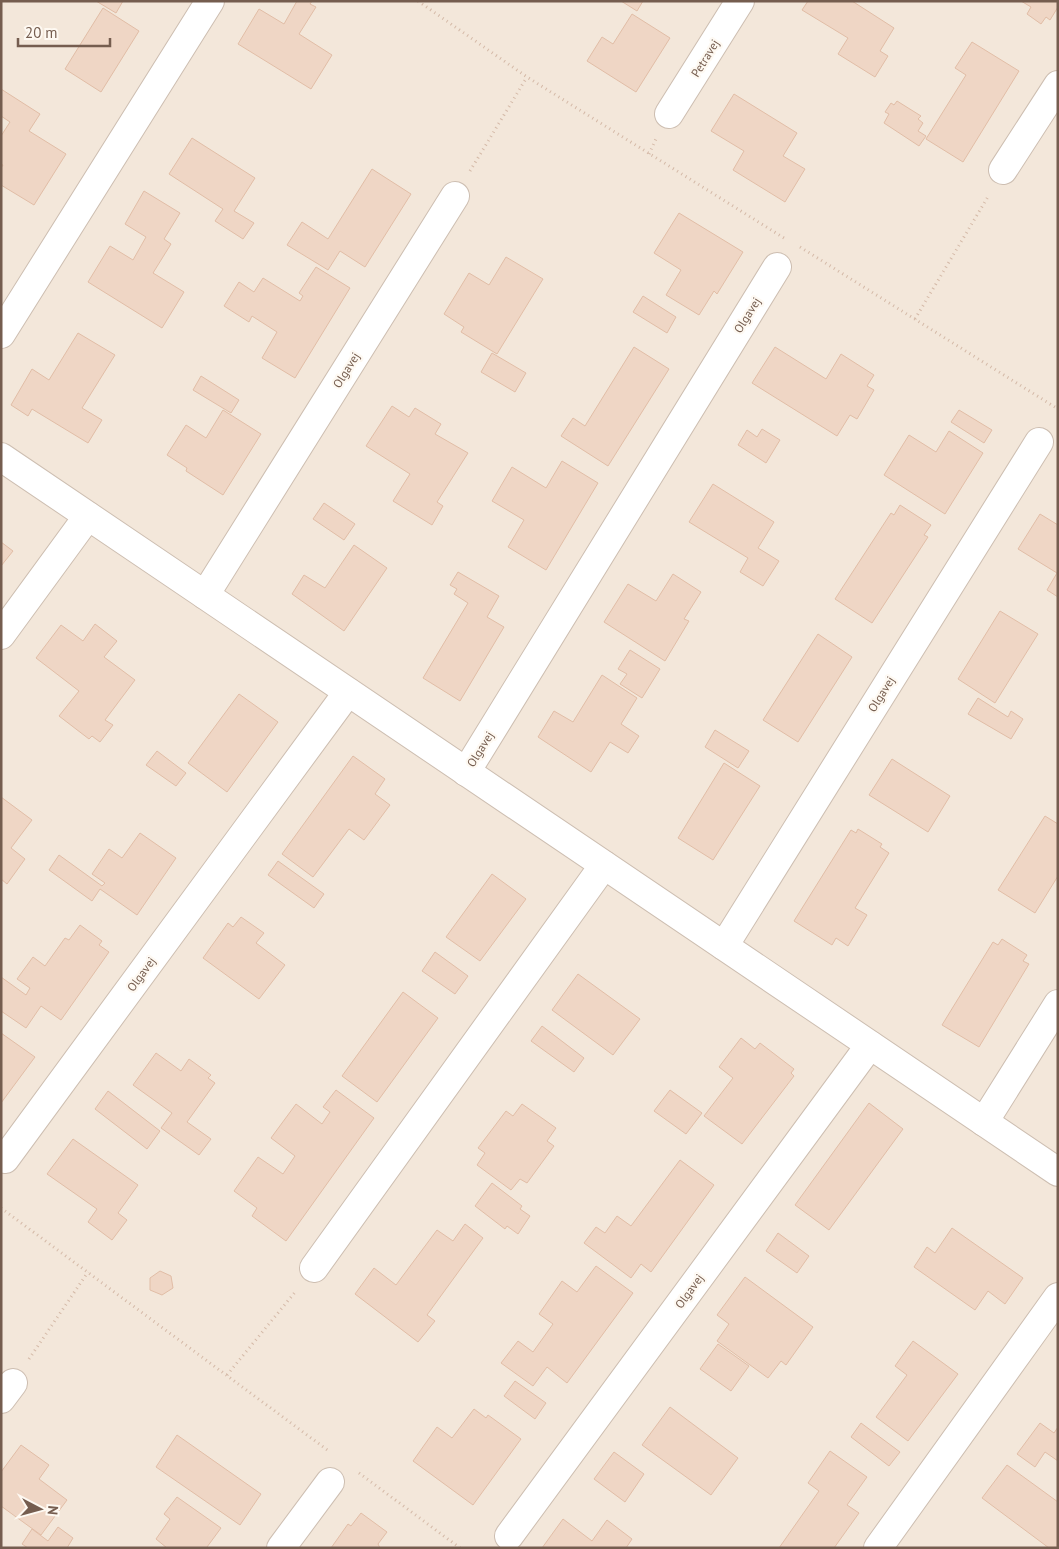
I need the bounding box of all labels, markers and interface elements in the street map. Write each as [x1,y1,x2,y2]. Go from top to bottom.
scale bar [18,15,110,47]
text: 20 m [25,23,58,42]
street label: Petravej [688,36,722,80]
street label: Olgavej [730,294,764,336]
street label: Olgavej [329,349,363,391]
street label: Olgavej [864,673,898,715]
street label: Olgavej [463,728,497,770]
street label: Olgavej [123,954,159,994]
street label: Olgavej [671,1271,707,1311]
north arrow [15,1484,65,1534]
text: N [43,1505,62,1516]

